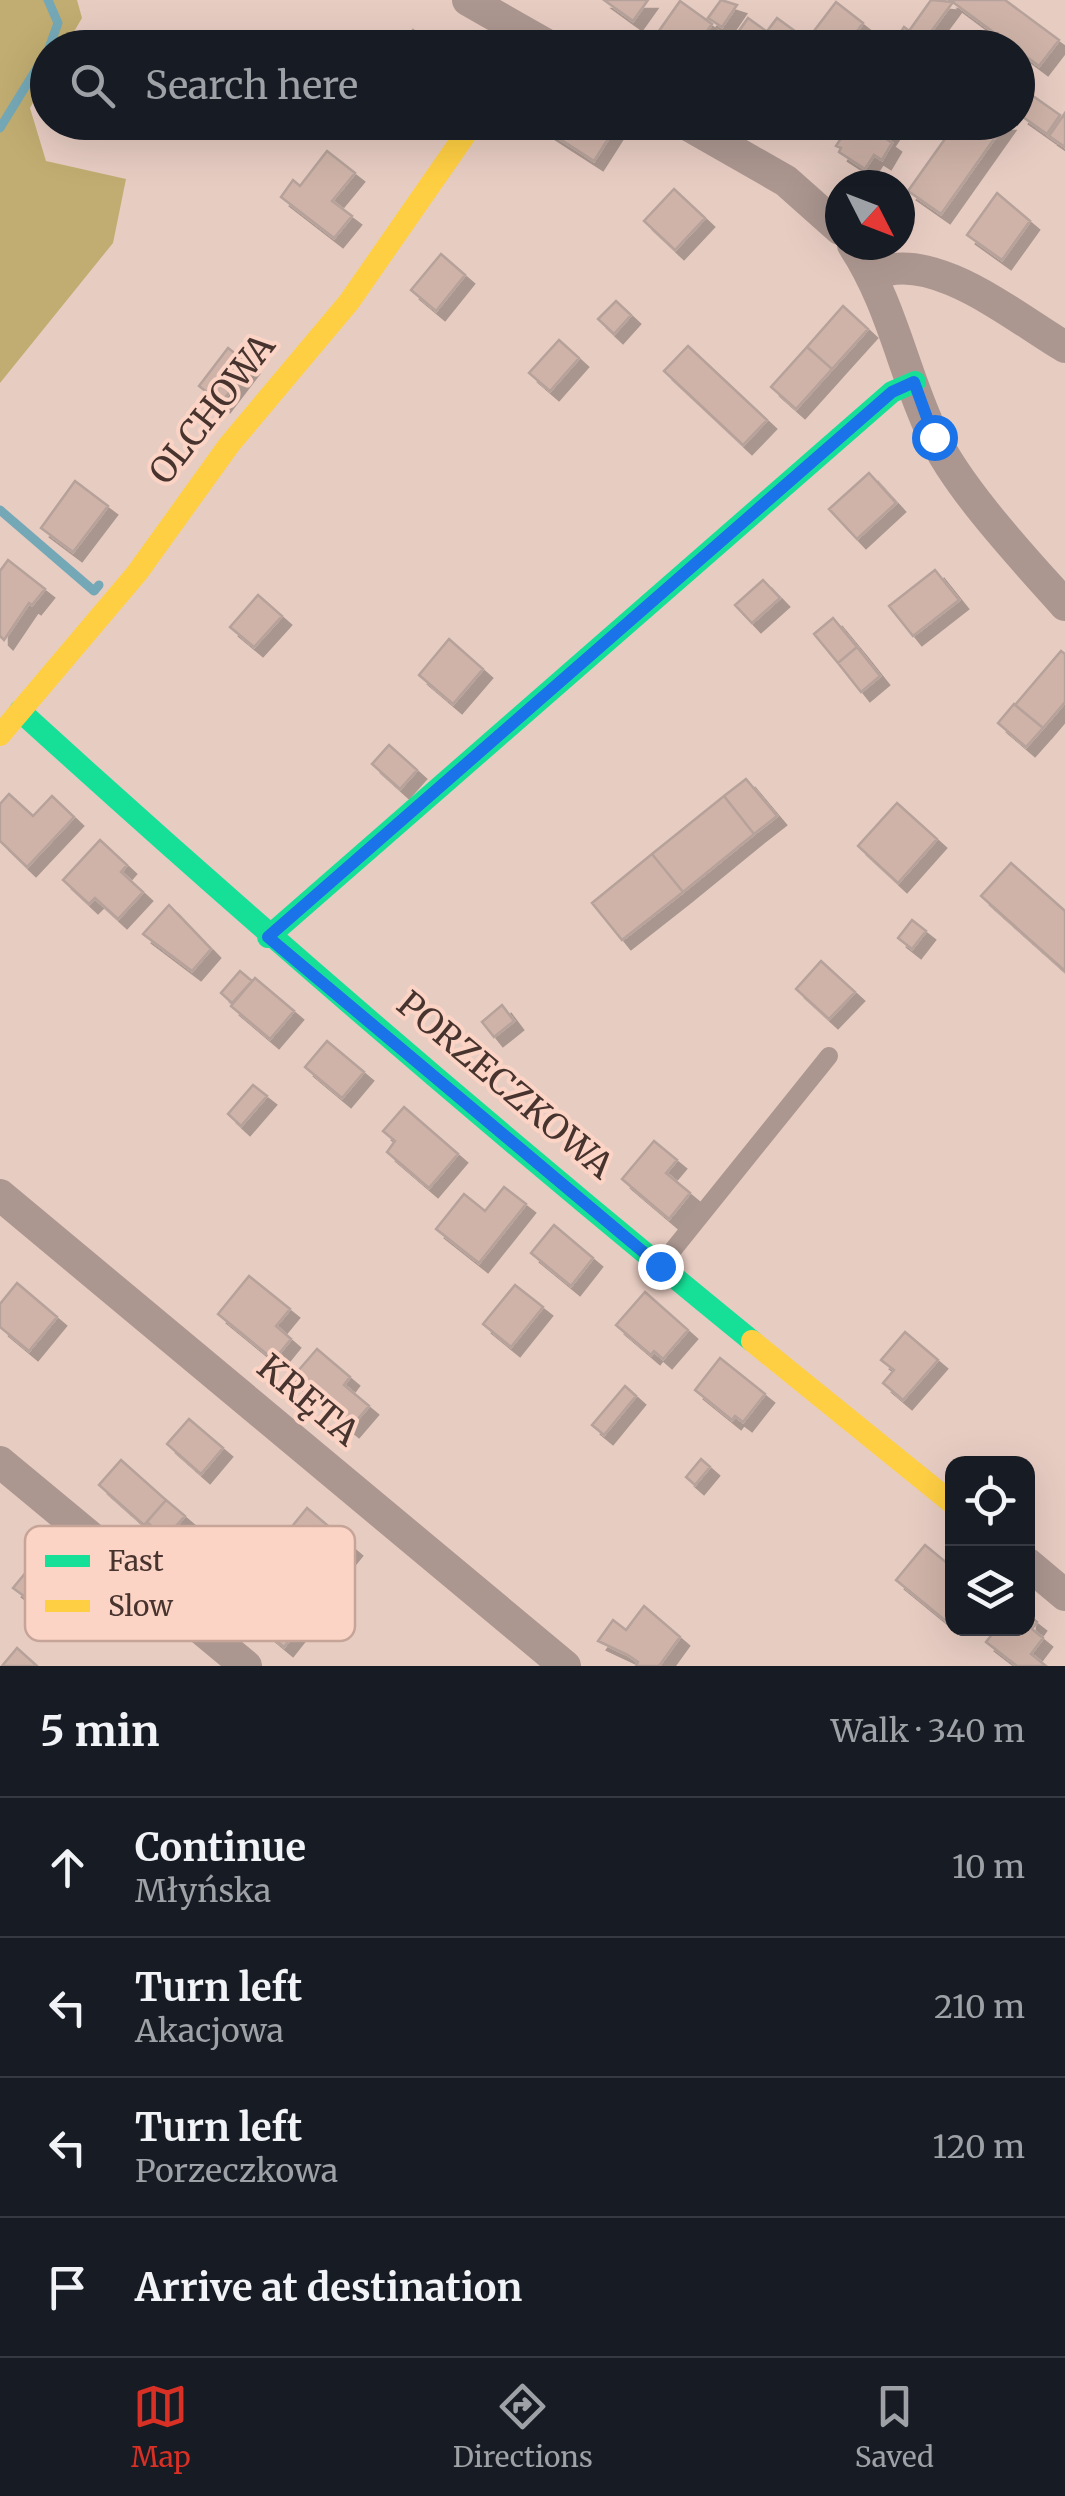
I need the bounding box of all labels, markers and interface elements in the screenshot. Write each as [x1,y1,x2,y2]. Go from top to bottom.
search box [30,30,1035,140]
icon: search [65,58,120,113]
text: Search here [145,62,358,109]
north arrow [825,170,915,260]
street label: OLCHOWA [140,325,284,493]
route start [912,415,958,461]
street label: PORZECZKOWA [388,982,622,1188]
route end [638,1244,684,1290]
street label: KRĘTA [248,1345,368,1455]
map controls [945,1456,1035,1636]
button: locate [945,1456,1035,1546]
legend [25,1526,355,1641]
text: Fast [108,1543,164,1579]
button: layers [945,1546,1035,1636]
text: Slow [108,1588,173,1624]
text: 5 min [40,1705,159,1757]
text: Walk · 340 m [831,1711,1025,1751]
text: Continue [135,1824,306,1871]
icon: ahead [40,1840,95,1895]
text: 10 m [952,1847,1025,1887]
text: Młyńska [135,1871,271,1911]
text: Turn left [135,1964,302,2011]
icon: left [40,1980,95,2035]
text: 210 m [934,1987,1025,2027]
text: Akacjowa [135,2011,284,2051]
text: Turn left [135,2104,302,2151]
icon: left [40,2120,95,2175]
text: 120 m [933,2127,1025,2167]
text: Porzeczkowa [135,2151,338,2191]
icon: arrive [40,2260,95,2315]
text: Arrive at destination [135,2264,522,2311]
tab: Map [131,2379,191,2475]
tab: Directions [453,2379,593,2475]
tab: Saved [855,2379,934,2475]

